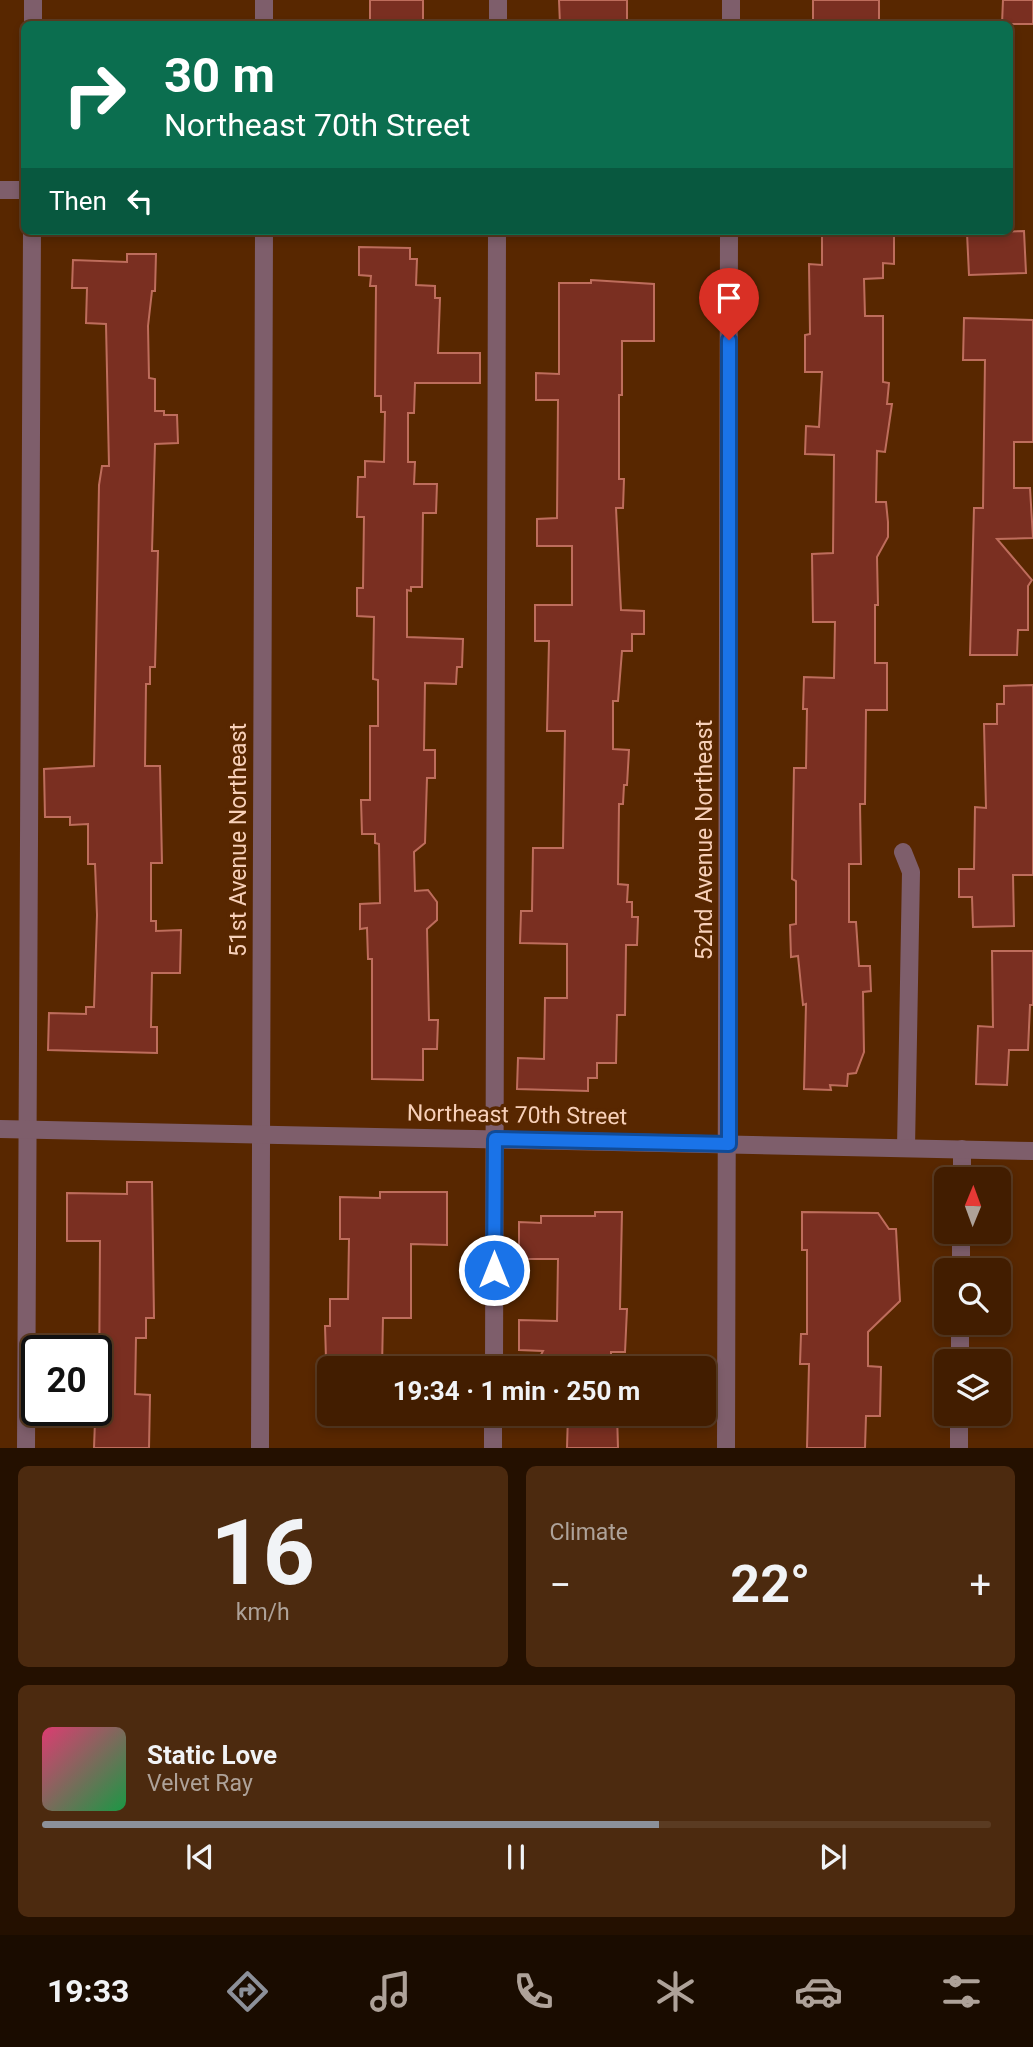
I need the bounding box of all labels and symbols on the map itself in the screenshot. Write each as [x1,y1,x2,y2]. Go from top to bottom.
pin [699,268,759,340]
street label: 52nd Avenue Northeast [691,720,718,960]
street label: 51st Avenue Northeast [225,723,252,957]
street label: Northeast 70th Street [407,1100,627,1130]
north arrow [934,1167,1012,1244]
position arrow [457,1233,531,1307]
speed limit sign: 20 [21,1335,112,1426]

